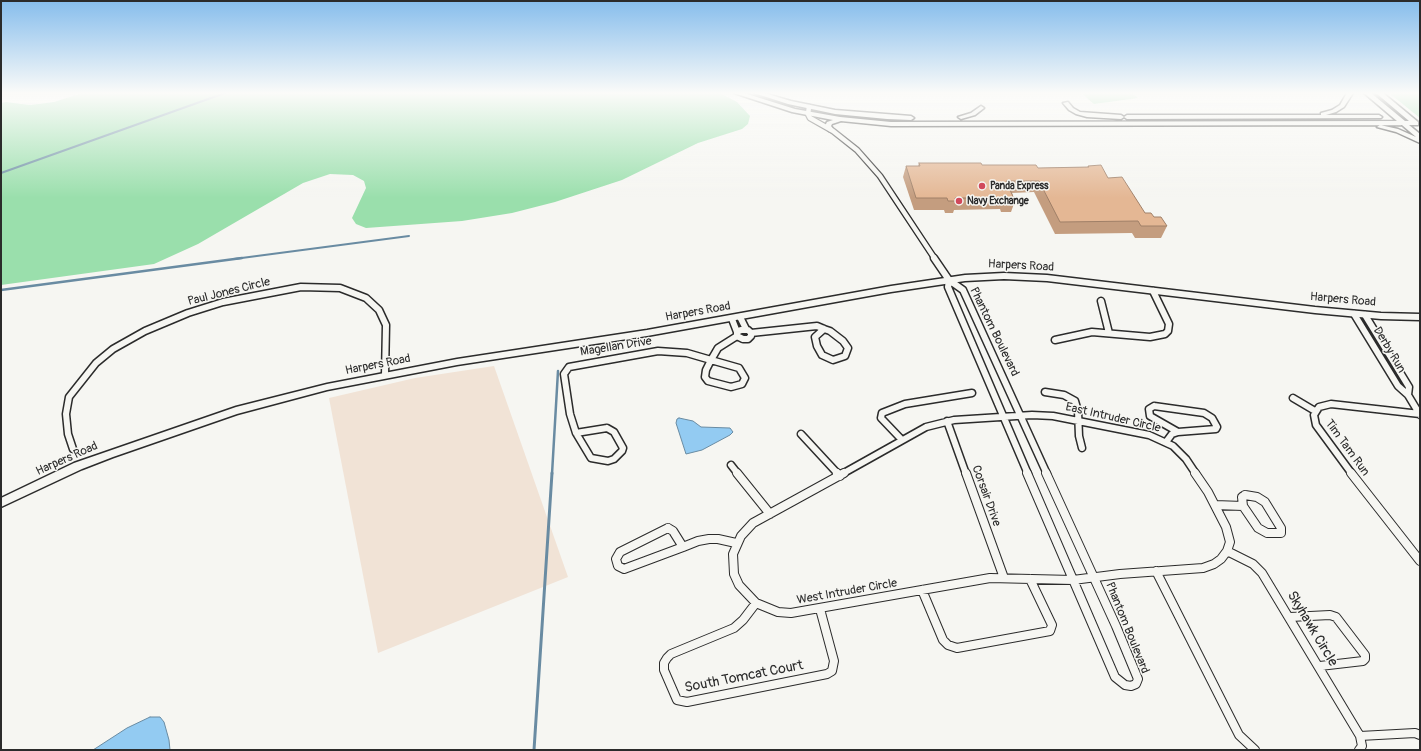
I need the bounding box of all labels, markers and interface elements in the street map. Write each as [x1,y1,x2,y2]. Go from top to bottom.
place label: Panda Express [990,180,1049,192]
marker: Panda Express [977,181,987,191]
place label: Navy Exchange [967,195,1029,207]
marker: Navy Exchange [954,196,964,206]
street label: Harpers Road [988,257,1054,275]
street label: Paul Jones Circle [186,275,272,309]
street label: Phantom Boulevard [966,285,1022,379]
street label: Harpers Road [1309,290,1377,310]
street label: Harpers Road [664,299,732,325]
street label: Derby Run [1370,324,1408,376]
street label: Magellan Drive [579,334,653,360]
street label: Harpers Road [344,352,412,378]
street label: East Intruder Circle [1064,400,1162,436]
street label: Tim Tam Run [1322,417,1372,479]
street label: Harpers Road [34,439,100,479]
street label: Corsair Drive [968,464,1004,528]
street label: West Intruder Circle [796,576,898,608]
street label: Phantom Boulevard [1102,580,1152,676]
street label: Skyhawk Circle [1283,588,1341,670]
street label: South Tomcat Court [683,657,805,697]

